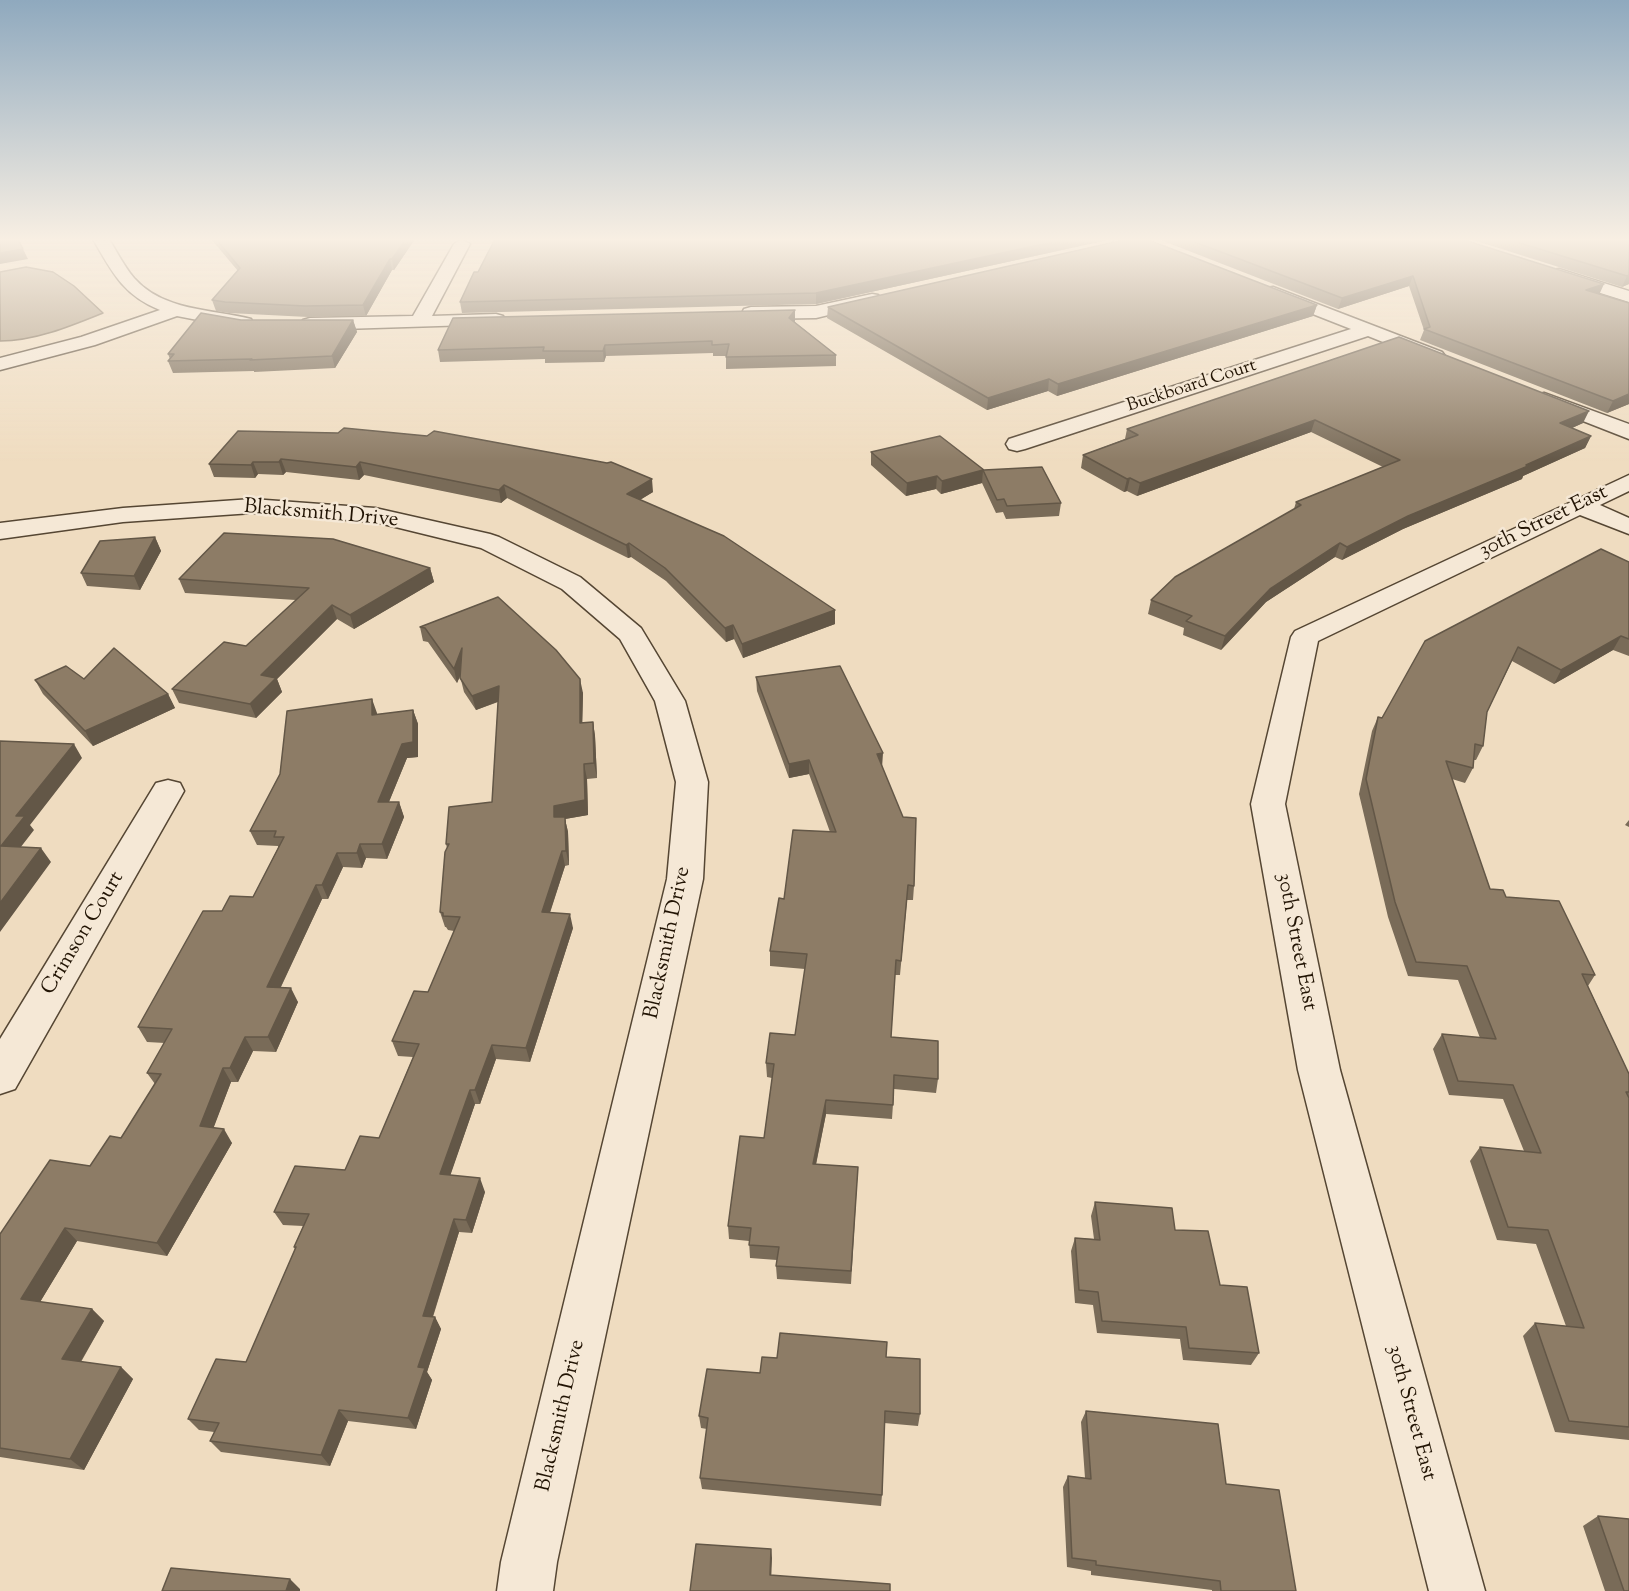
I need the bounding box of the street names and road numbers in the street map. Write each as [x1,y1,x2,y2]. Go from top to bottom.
street label: Buckboard Court [1124,356,1260,418]
street label: 30th Street East [1476,481,1612,565]
street label: Blacksmith Drive [243,496,399,534]
street label: Blacksmith Drive [641,864,697,1022]
street label: Crimson Court [37,868,131,1000]
street label: 30th Street East [1269,871,1321,1013]
street label: Blacksmith Drive [532,1338,592,1494]
street label: 30th Street East [1380,1342,1440,1484]

